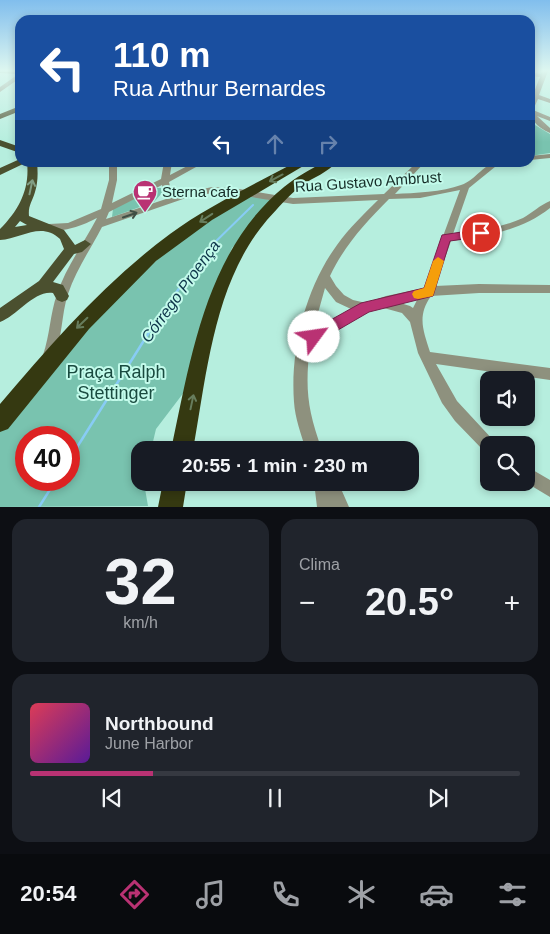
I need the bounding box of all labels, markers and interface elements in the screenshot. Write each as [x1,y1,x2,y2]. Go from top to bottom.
icon: left [30,35,95,100]
text: 110 m [113,35,210,74]
text: Rua Arthur Bernardes [113,76,326,101]
icon: left [208,130,236,158]
icon: ahead [261,130,289,158]
icon: right [314,130,342,158]
street label: Rua Gustavo Ambrust [294,168,443,195]
one-way arrow [269,174,284,183]
cafe icon: Sterna cafe [132,179,158,213]
one-way arrow [27,180,36,196]
place label: Sterna cafe [162,183,239,200]
one-way arrow [122,209,138,219]
pin [460,212,502,254]
one-way arrow [199,214,213,224]
icon: arrive [467,219,495,247]
water label: Córrego Proença [138,237,223,346]
position arrow [287,310,339,362]
one-way arrow [76,317,89,329]
park label: Praça Ralph Stettinger [66,362,166,403]
map controls [480,371,535,491]
button: sound [480,371,535,426]
one-way arrow [188,395,197,411]
speed limit sign: 40 [15,426,80,491]
button: search [480,436,535,491]
text: 20:55 · 1 min · 230 m [182,455,368,476]
text: 32 [104,545,177,618]
text: Clima [299,556,340,573]
text: 20.5° [365,581,454,623]
text: − [299,587,315,618]
text: + [504,587,520,618]
text: km/h [123,614,158,631]
text: Northbound [105,713,214,734]
text: June Harbor [105,735,193,752]
icon: previous [98,784,126,812]
icon: pause [261,784,289,812]
icon: next [424,784,452,812]
icon: directions [117,877,152,912]
icon: music [193,877,228,912]
icon: phone [268,877,303,912]
icon: climate [344,877,379,912]
icon: car [419,877,454,912]
icon: filters [495,877,530,912]
text: 20:54 [20,881,77,906]

